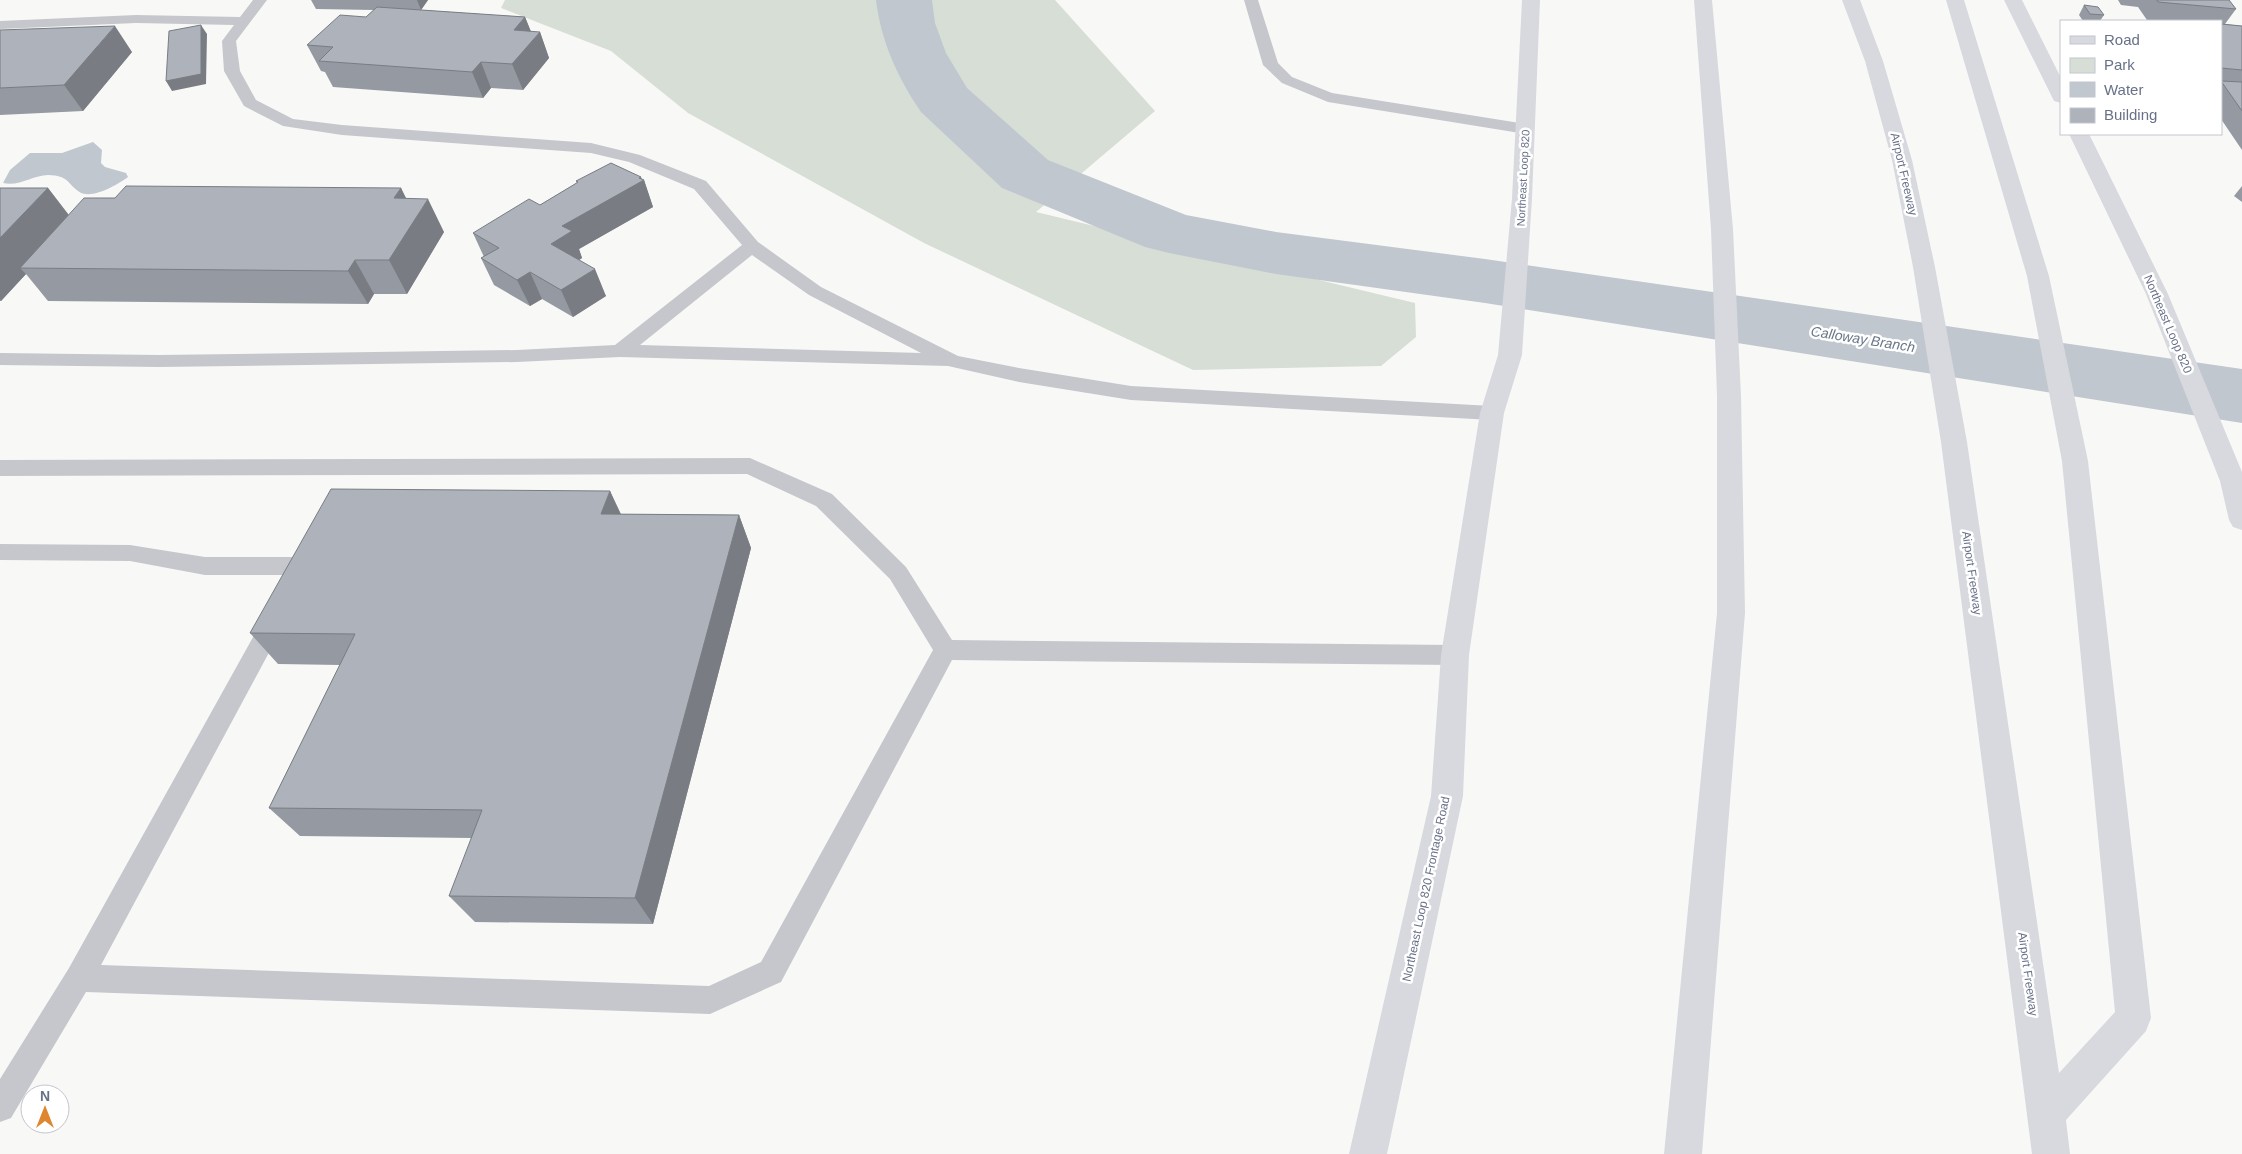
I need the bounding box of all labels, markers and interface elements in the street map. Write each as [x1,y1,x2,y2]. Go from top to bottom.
legend [2060,20,2222,135]
text: Road [2104,31,2140,48]
text: Park [2104,56,2135,73]
text: Water [2104,81,2143,98]
text: Building [2104,106,2157,123]
street label: Northeast Loop 820 [1514,129,1532,227]
street label: Airport Freeway [1888,131,1920,217]
street label: Northeast Loop 820 [2141,273,2195,376]
water label: Calloway Branch [1810,323,1916,355]
street label: Airport Freeway [1959,530,1985,616]
street label: Northeast Loop 820 Frontage Road [1400,795,1452,983]
street label: Airport Freeway [2015,931,2041,1017]
north arrow [20,1084,70,1134]
text: N [40,1088,50,1104]

